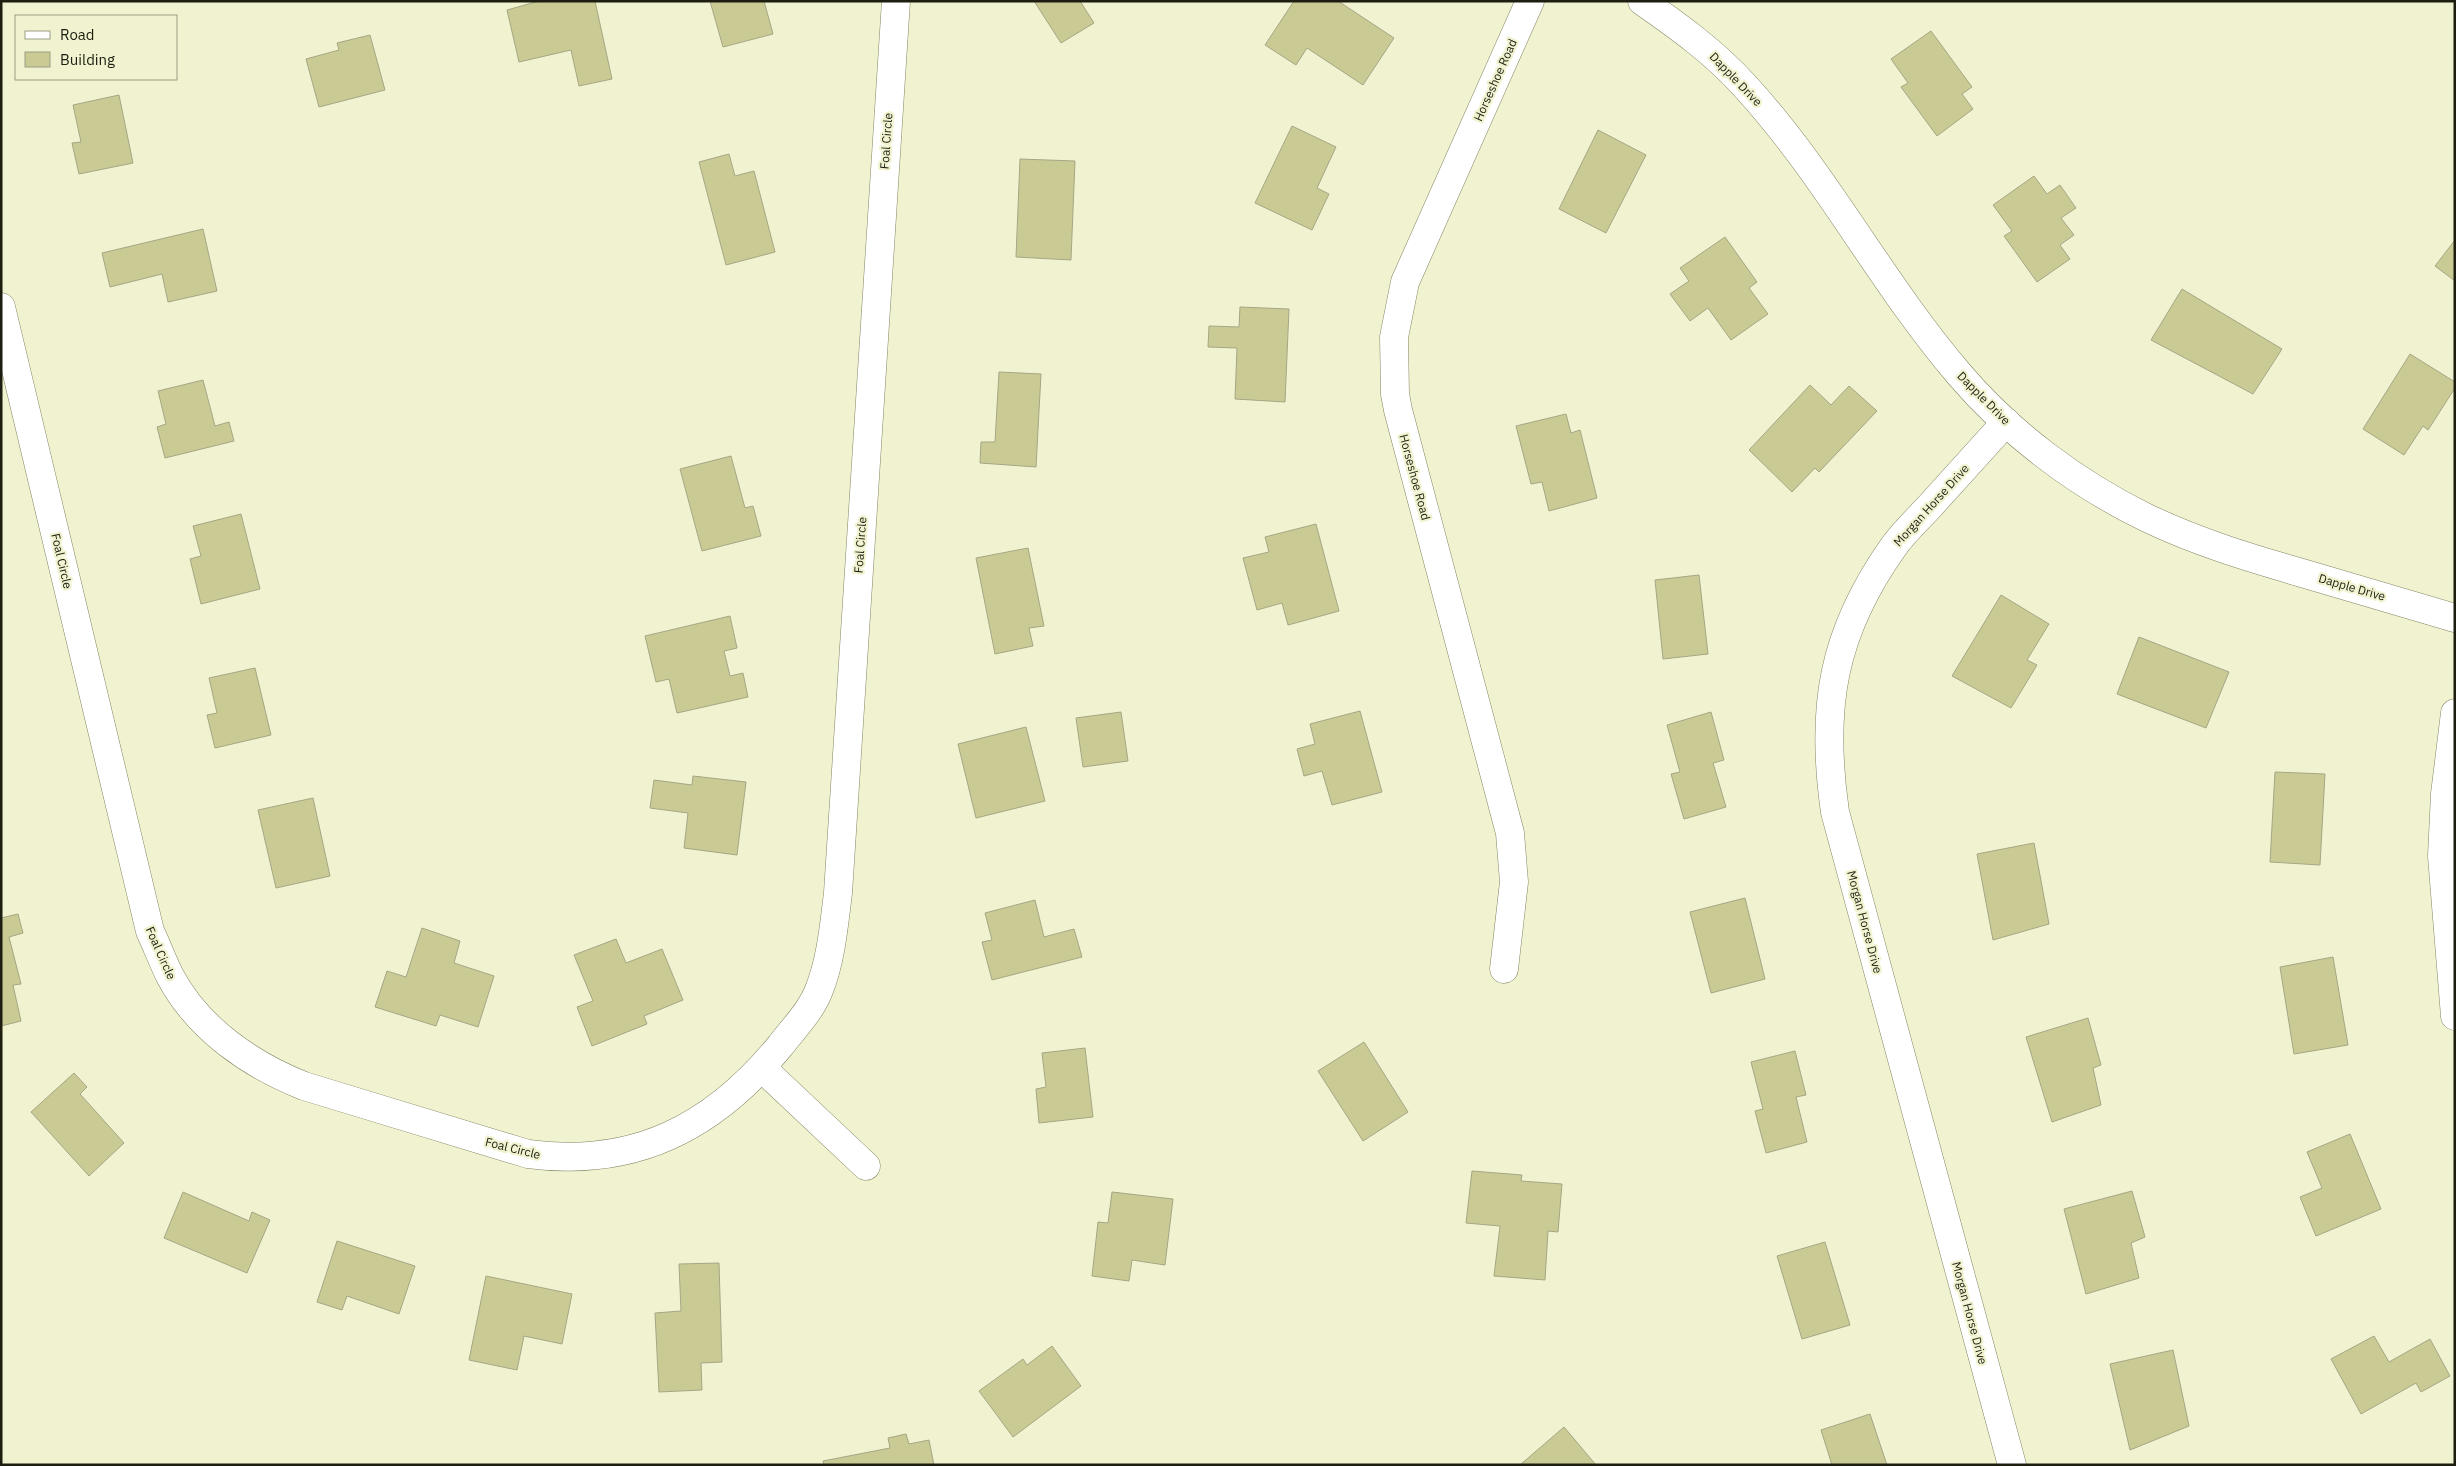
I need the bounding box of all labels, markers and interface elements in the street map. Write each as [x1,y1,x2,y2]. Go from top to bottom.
legend [15,15,178,80]
text: Road [60,25,95,44]
street label: Horseshoe Road [1470,37,1520,123]
street label: Dapple Drive [1707,49,1766,109]
text: Building [60,50,115,69]
street label: Foal Circle [877,112,895,170]
street label: Dapple Drive [1954,368,2014,428]
street label: Horseshoe Road [1396,432,1434,522]
street label: Morgan Horse Drive [1890,460,1972,549]
street label: Foal Circle [851,516,869,574]
street label: Foal Circle [48,532,76,591]
street label: Dapple Drive [2317,570,2388,604]
street label: Morgan Horse Drive [1844,869,1886,975]
street label: Foal Circle [143,924,179,982]
street label: Foal Circle [484,1134,543,1162]
street label: Morgan Horse Drive [1949,1260,1991,1366]

